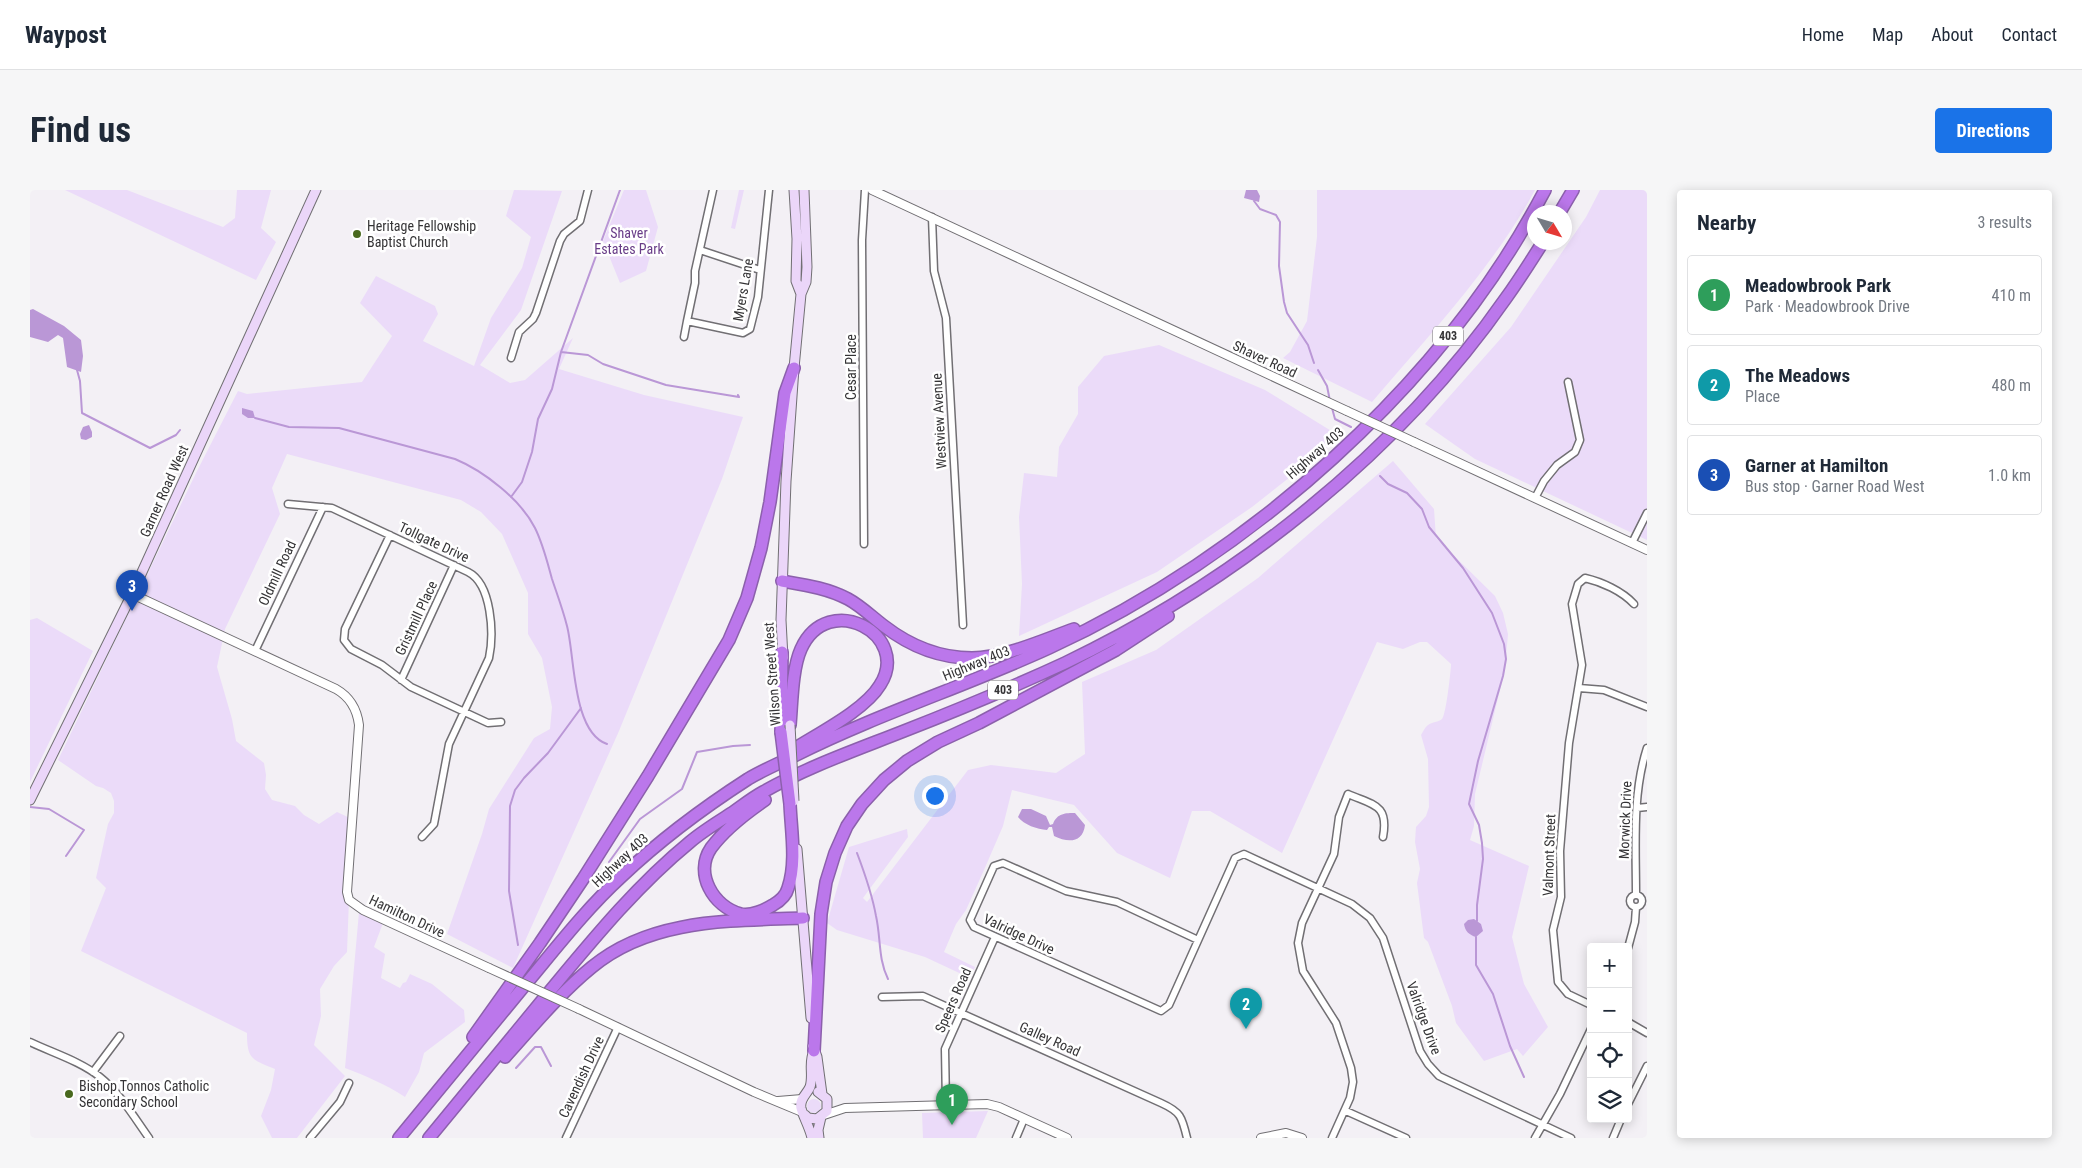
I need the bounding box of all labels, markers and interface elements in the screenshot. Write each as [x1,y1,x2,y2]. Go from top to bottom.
text: Waypost [25,21,107,49]
text: Home [1802,24,1844,45]
text: Map [1872,24,1903,45]
text: About [1931,24,1973,45]
text: Contact [2001,24,2057,45]
button: Directions [1935,108,2052,153]
text: Find us [30,110,131,151]
north arrow [1527,205,1572,250]
text: Nearby [1697,211,1756,235]
text: 3 results [1977,213,2032,232]
place label: Heritage Fellowship Baptist Church [367,218,476,250]
park label: Shaver Estates Park [594,225,664,257]
marker: Heritage Fellowship Baptist Church [351,228,363,240]
street label: Myers Lane [730,257,756,323]
text: Meadowbrook Park [1745,274,1891,297]
text: 1 [1710,286,1718,305]
text: 410 m [1992,286,2031,305]
text: Park · Meadowbrook Drive [1745,297,1910,316]
road number: 403 [1433,326,1463,346]
street label: Cesar Place [843,334,859,400]
street label: Shaver Road [1230,337,1300,381]
text: The Meadows [1745,364,1850,387]
street label: Westview Avenue [928,372,949,469]
text: 2 [1710,376,1718,395]
text: 480 m [1992,376,2031,395]
text: Place [1745,387,1780,406]
street label: Highway 403 [1283,424,1347,482]
street label: Garner Road West [137,443,191,539]
text: Garner at Hamilton [1745,454,1888,477]
text: 3 [1710,466,1718,485]
text: 1.0 km [1988,466,2031,485]
text: Bus stop · Garner Road West [1745,477,1925,496]
street label: Tollgate Drive [396,519,472,565]
street label: Oldmill Road [255,538,299,608]
pin: 3 [116,570,148,611]
street label: Gristmill Place [392,578,440,658]
street label: Wilson Street West [760,622,784,726]
street label: Highway 403 [940,642,1012,684]
road number: 403 [988,680,1018,700]
street label: Morwick Drive [1616,780,1634,859]
your location [922,783,948,809]
street label: Valmont Street [1540,814,1558,896]
street label: Highway 403 [589,830,651,890]
street label: Hamilton Drive [367,892,448,941]
street label: Valridge Drive [981,911,1057,958]
map controls [1587,943,1632,1123]
button: + [1587,943,1632,988]
street label: Speers Road [932,965,974,1035]
street label: Valridge Drive [1403,979,1445,1057]
pin: 2 [1230,988,1262,1029]
button: − [1587,988,1632,1033]
street label: Galley Road [1017,1018,1083,1060]
street label: Cavendish Drive [555,1033,607,1120]
button: locate [1587,1033,1632,1078]
place label: Bishop Tonnos Catholic Secondary School [79,1078,209,1110]
button: layers [1587,1078,1632,1123]
pin: 1 [936,1084,968,1125]
marker: Bishop Tonnos Catholic Secondary School [63,1088,75,1100]

